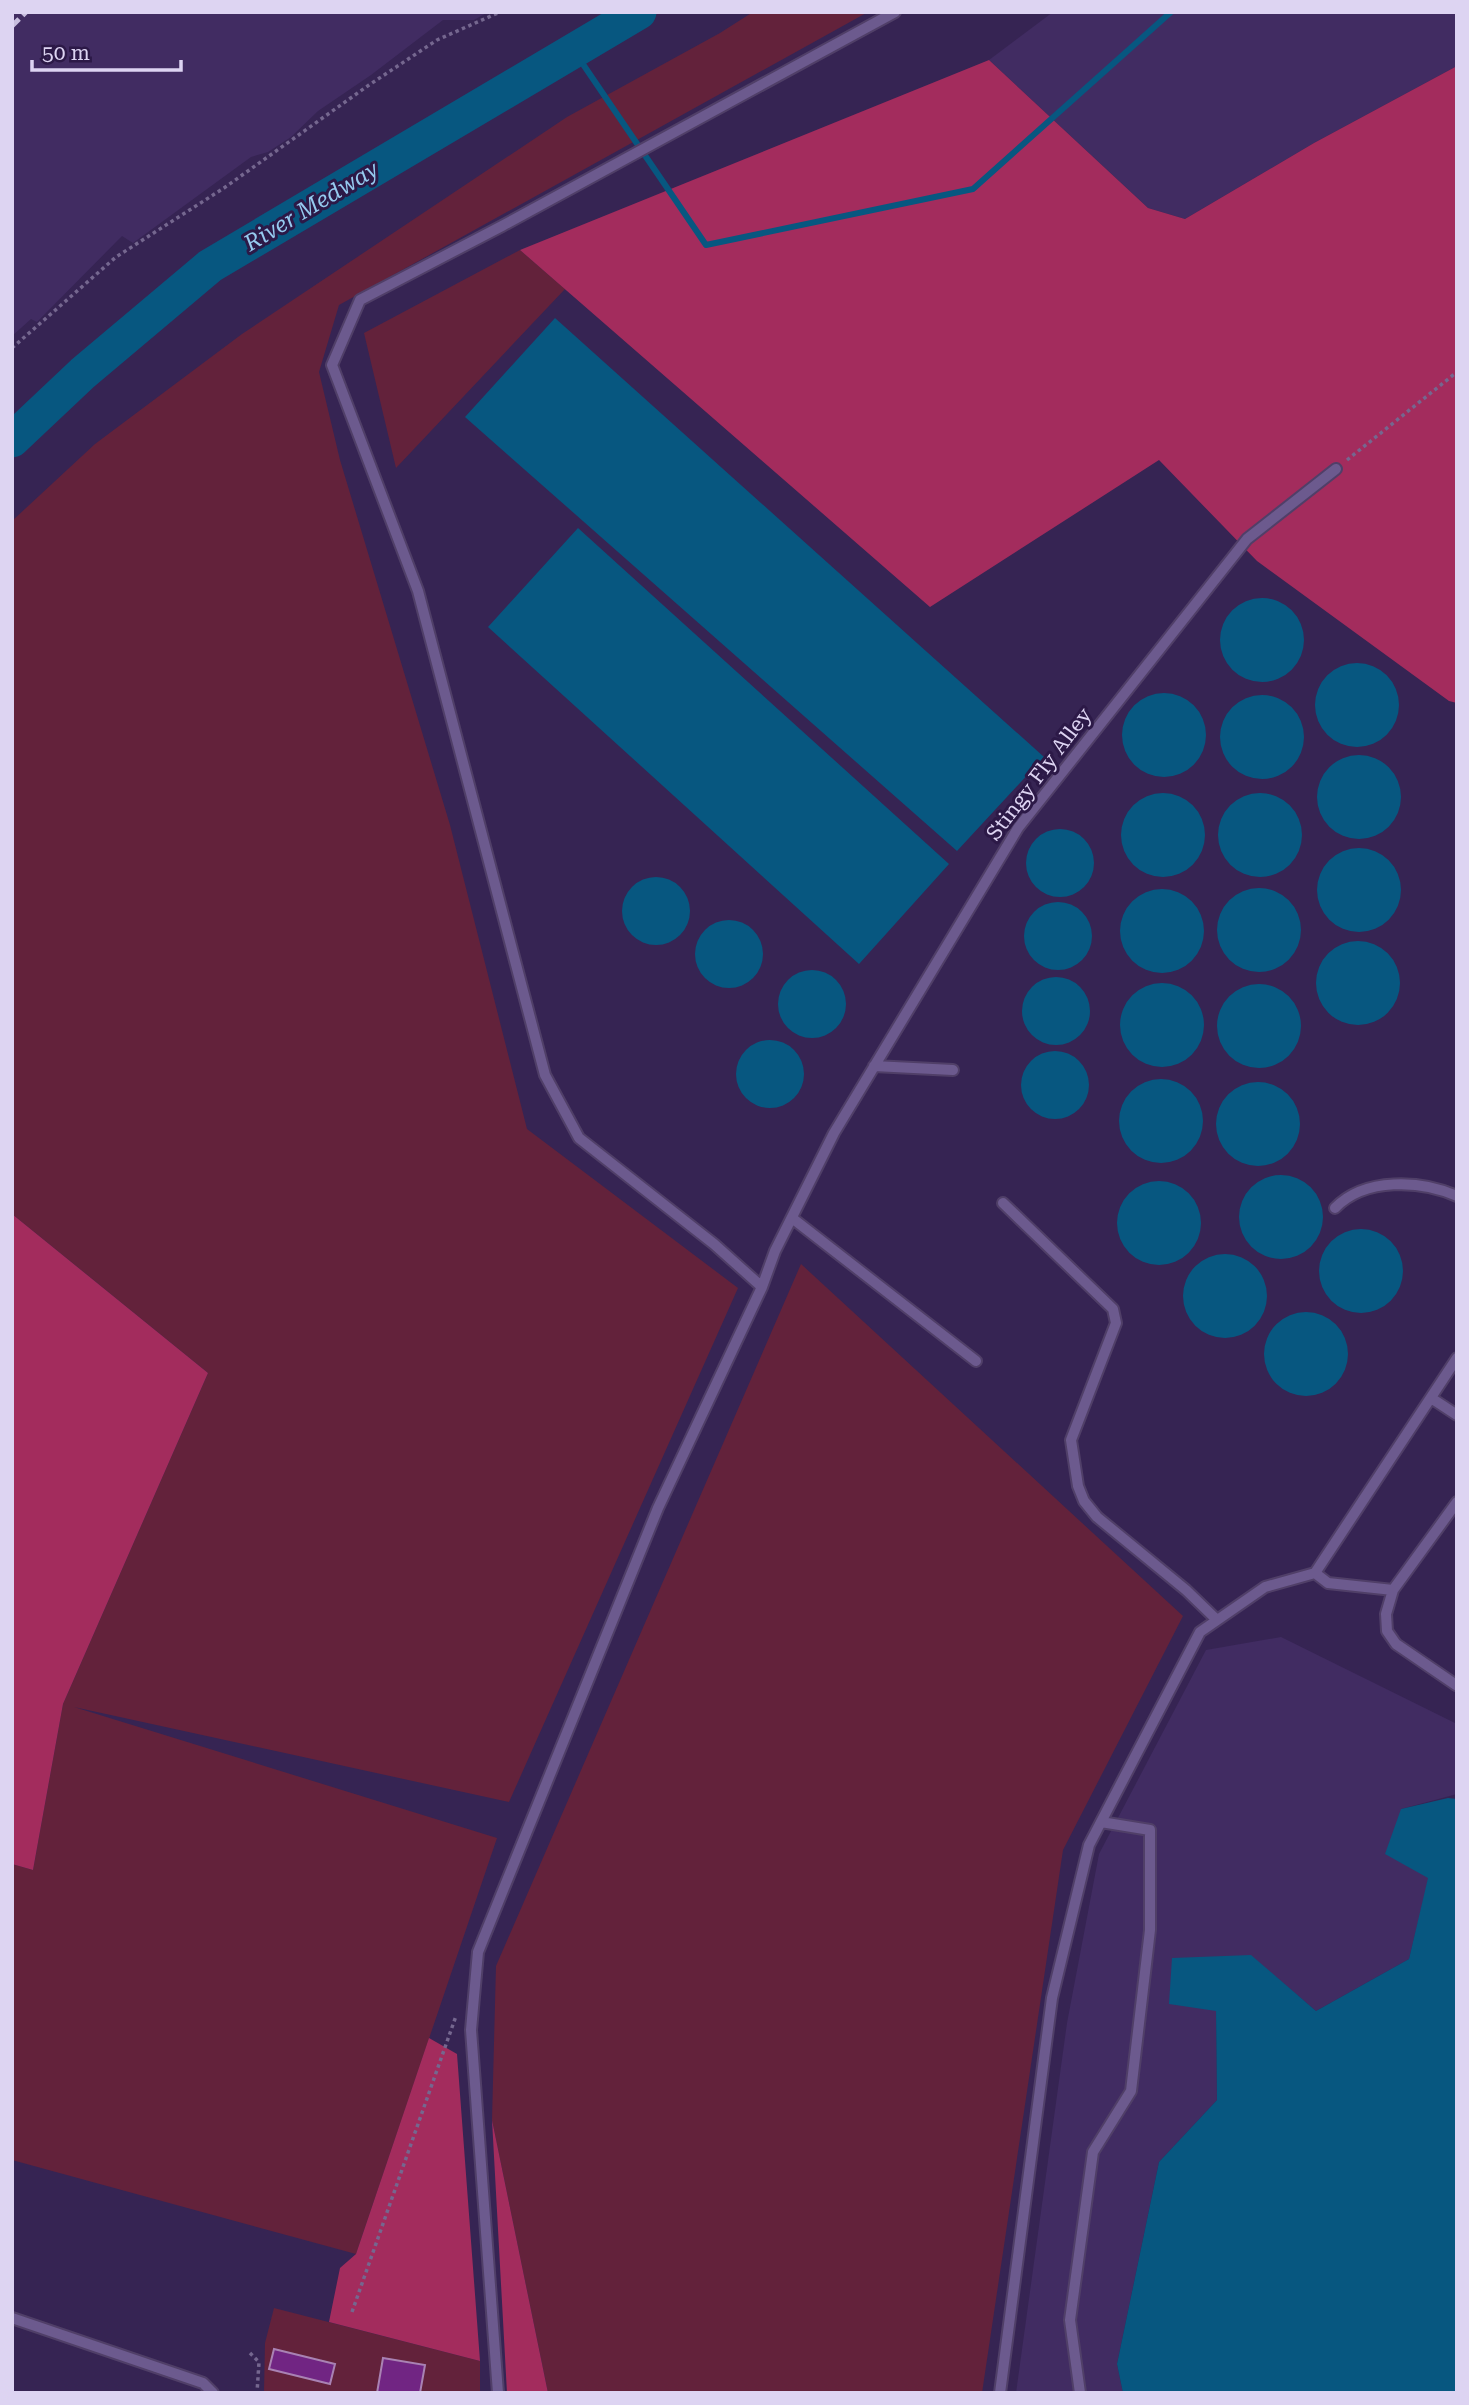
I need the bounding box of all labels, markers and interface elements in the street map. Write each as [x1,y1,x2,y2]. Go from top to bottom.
scale bar [32,28,180,72]
text: 50 m [42,41,90,65]
water label: River Medway [238,155,384,258]
street label: Stingy Fly Alley [981,703,1097,845]

